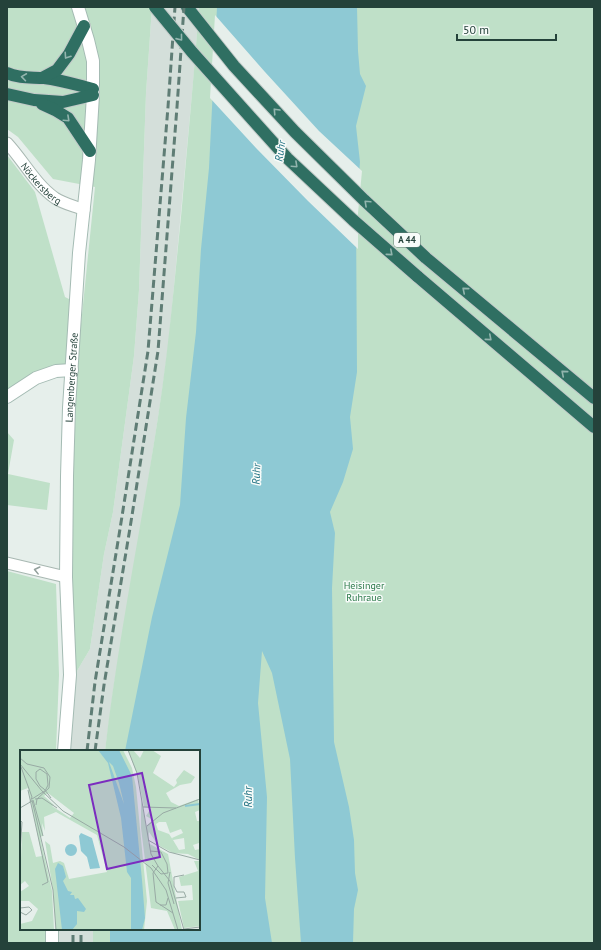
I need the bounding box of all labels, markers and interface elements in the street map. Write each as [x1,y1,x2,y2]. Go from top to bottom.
scale bar [457,16,556,42]
text: 50 m [463,22,489,37]
one-way arrow [175,33,182,40]
one-way arrow [64,52,72,59]
one-way arrow [21,73,27,82]
one-way arrow [273,108,281,116]
one-way arrow [62,114,70,122]
water label: Ruhr [271,138,289,162]
street label: Nöckersberg [18,160,63,207]
one-way arrow [290,160,298,168]
one-way arrow [364,201,372,208]
road number: A 44 [394,233,420,247]
one-way arrow [386,249,393,256]
one-way arrow [462,287,469,294]
street label: Langenberger Straße [63,332,81,423]
one-way arrow [484,333,492,340]
one-way arrow [561,371,569,378]
water label: Ruhr [249,462,263,485]
one-way arrow [33,566,40,575]
park label: Heisinger Ruhraue [344,579,385,604]
inset map [20,750,200,930]
water label: Ruhr [241,785,255,808]

